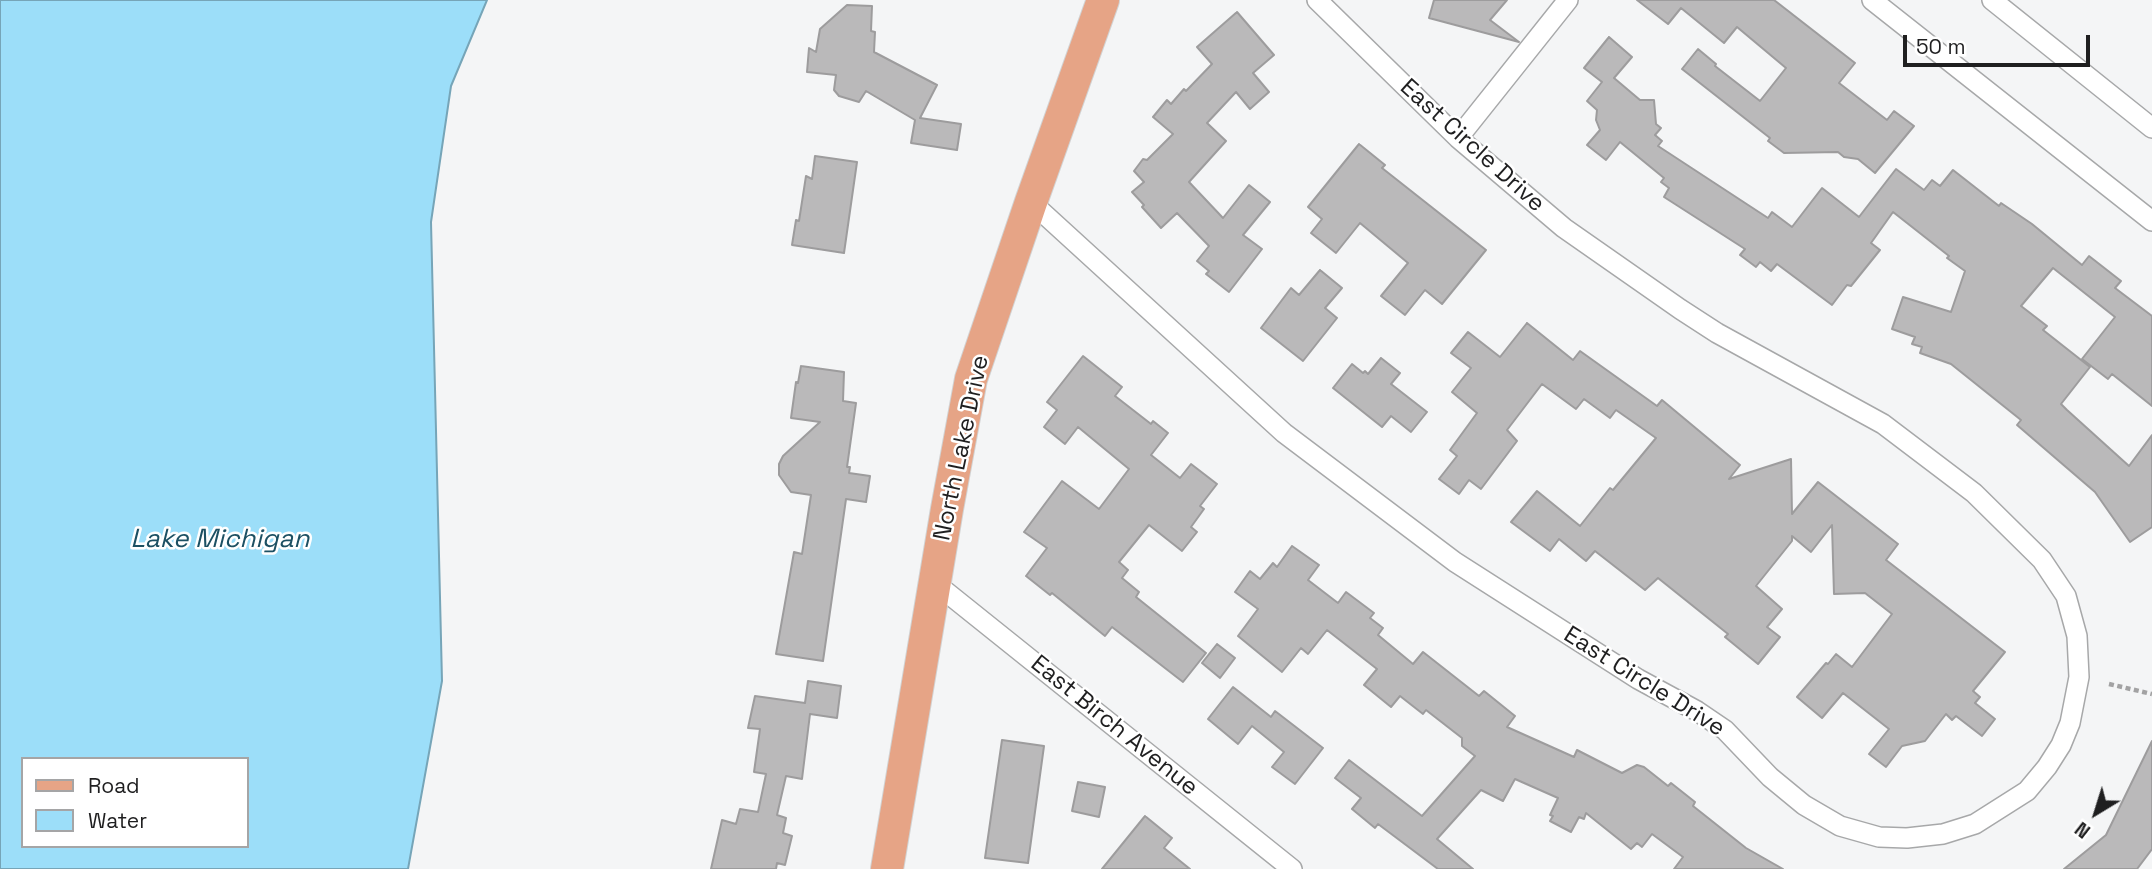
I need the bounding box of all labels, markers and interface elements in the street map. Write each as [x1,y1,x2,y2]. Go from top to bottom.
scale bar [1907,21,2094,65]
text: 50 m [1916,33,1966,60]
street label: East Circle Drive [1394,73,1550,219]
street label: North Lake Drive [928,353,996,543]
water label: Lake Michigan [131,524,309,556]
street label: East Circle Drive [1558,621,1730,743]
street label: East Birch Avenue [1024,650,1204,802]
legend [21,757,248,848]
text: Road [88,772,140,799]
north arrow [2061,778,2131,848]
text: Water [88,807,147,834]
text: N [2070,816,2095,844]

